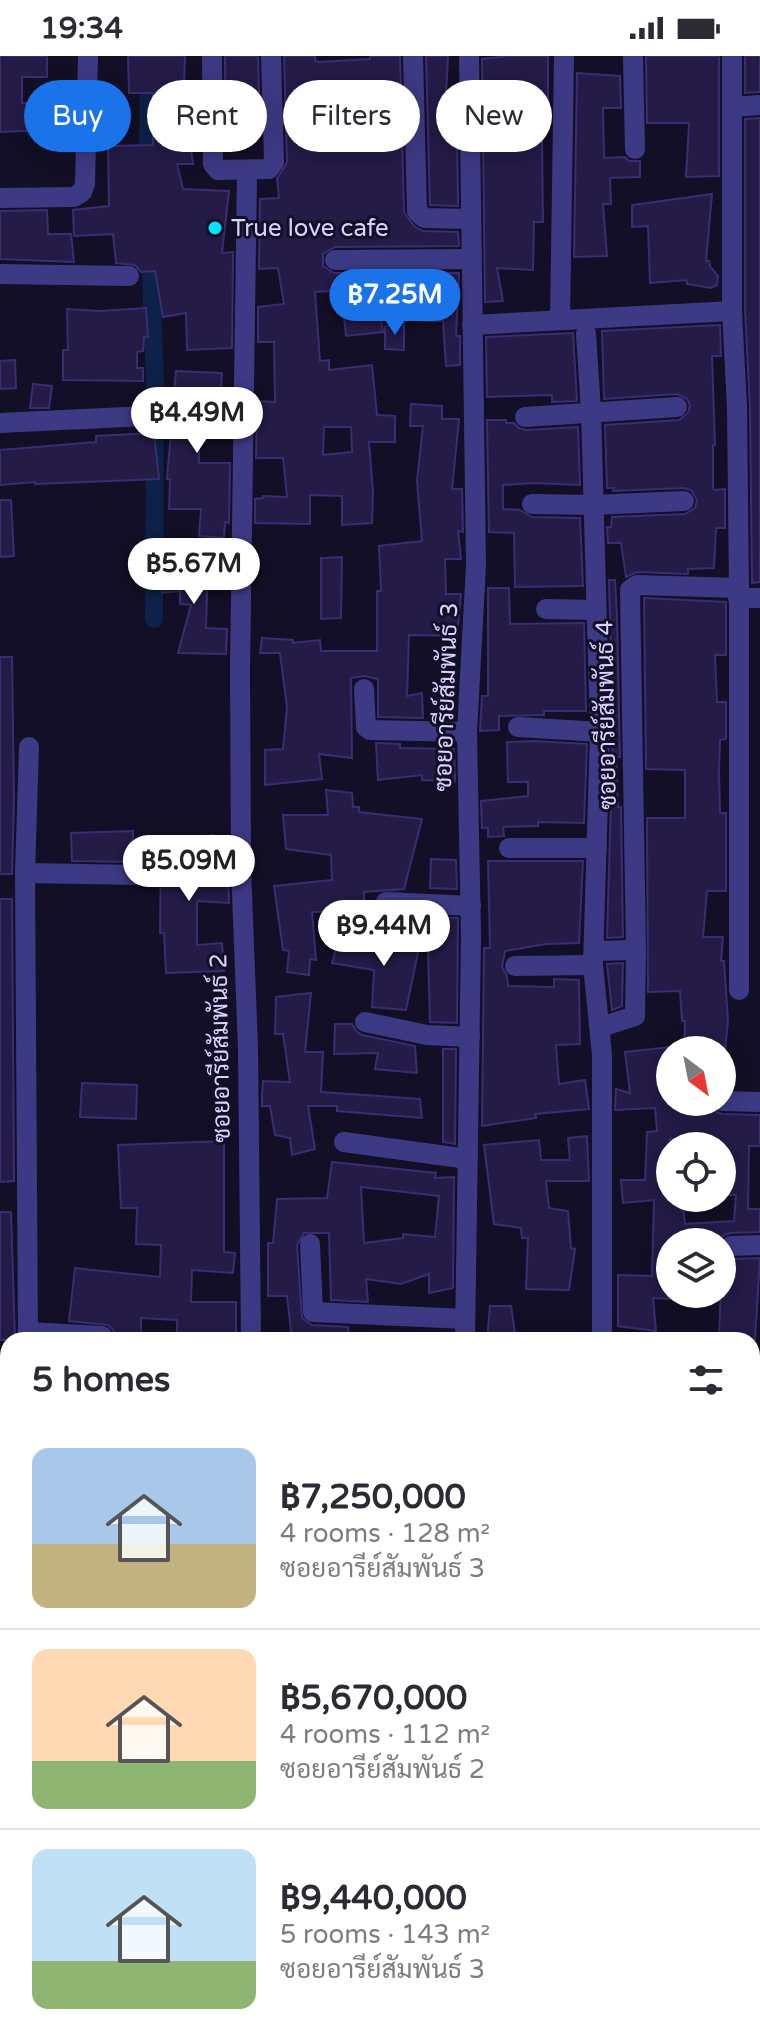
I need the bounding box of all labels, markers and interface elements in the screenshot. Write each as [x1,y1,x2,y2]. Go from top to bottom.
text: 19:34 [40,10,123,47]
chip: Buy [24,80,131,152]
chip: Rent [147,80,267,152]
chip: Filters [283,80,420,152]
chip: New [436,80,552,152]
place label: True love cafe [231,214,389,243]
marker: True love cafe [206,219,224,237]
pin: ฿7.25M [330,269,460,337]
text: ฿7.25M [347,279,443,310]
pin: ฿4.49M [132,387,262,455]
text: ฿4.49M [149,397,245,428]
pin: ฿5.67M [129,538,259,606]
text: ฿5.67M [146,548,242,579]
street label: ซอยอารีย์สัมพันธ์ 3 [427,602,464,792]
street label: ซอยอารีย์สัมพันธ์ 4 [588,620,623,810]
pin: ฿5.09M [124,835,254,903]
text: ฿5.09M [141,845,237,876]
pin: ฿9.44M [319,900,449,968]
text: ฿9.44M [336,910,432,941]
street label: ซอยอารีย์สัมพันธ์ 2 [202,953,237,1143]
north arrow [656,1036,736,1116]
map controls [656,1036,736,1308]
button: locate [656,1132,736,1212]
button: layers [656,1228,736,1308]
icon: filters [684,1358,728,1402]
text: 5 homes [32,1360,170,1401]
text: ฿7,250,000 [280,1477,466,1518]
icon: home [96,1480,192,1576]
text: 4 rooms · 128 m² [280,1518,490,1549]
text: ซอยอารีย์สัมพันธ์ 3 [280,1553,485,1584]
text: ฿5,670,000 [280,1678,467,1719]
icon: home [96,1681,192,1777]
text: 4 rooms · 112 m² [280,1719,490,1750]
text: ซอยอารีย์สัมพันธ์ 2 [280,1754,485,1785]
text: ฿9,440,000 [280,1878,467,1919]
icon: home [96,1881,192,1977]
text: 5 rooms · 143 m² [280,1919,490,1950]
text: ซอยอารีย์สัมพันธ์ 3 [280,1954,485,1985]

